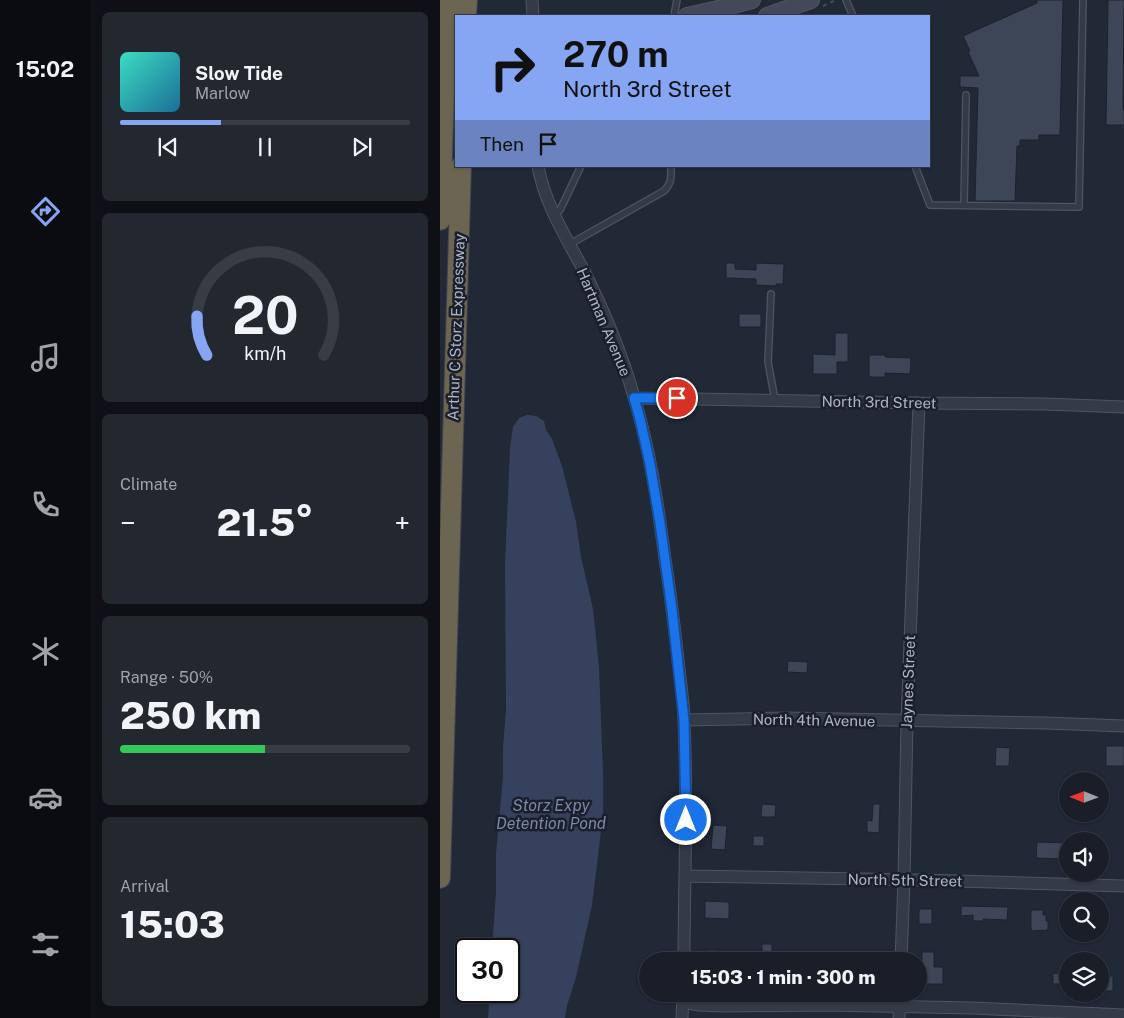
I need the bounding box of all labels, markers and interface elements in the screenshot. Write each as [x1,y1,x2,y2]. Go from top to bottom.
text: 270 m [563,34,669,75]
icon: right [480,35,545,100]
text: 15:02 [16,56,74,82]
text: Slow Tide [195,62,283,84]
text: North 3rd Street [563,76,732,102]
text: Marlow [195,84,250,103]
icon: arrive [534,130,562,158]
icon: previous [154,133,182,161]
icon: pause [251,133,279,161]
icon: next [348,133,376,161]
text: Then [480,133,524,155]
icon: directions [28,194,63,229]
street label: Arthur C Storz Expressway [444,233,468,421]
street label: Hartman Avenue [573,265,635,379]
text: 20 [232,285,298,346]
icon: music [28,340,63,375]
text: km/h [244,343,286,364]
pin [656,377,698,419]
icon: arrive [663,384,691,412]
street label: North 3rd Street [821,392,937,412]
text: Climate [120,475,177,494]
icon: phone [28,487,63,522]
text: 21.5° [217,500,313,545]
text: − [120,506,136,539]
text: + [394,506,410,539]
icon: climate [28,634,63,669]
street label: Jaynes Street [898,635,918,729]
text: Range · 50% [120,668,213,687]
text: 250 km [120,693,261,738]
street label: North 4th Avenue [753,710,875,730]
north arrow [1059,772,1109,822]
map controls [1059,772,1109,1002]
icon: car [28,780,63,815]
position arrow [659,793,711,845]
water label: Storz Expy Detention Pond [496,796,607,833]
button: sound [1059,832,1109,882]
street label: North 5th Street [847,870,963,890]
text: Arrival [120,877,169,896]
button: search [1059,892,1109,942]
text: 15:03 [120,902,225,947]
icon: filters [28,927,63,962]
speed limit sign: 30 [455,938,520,1003]
button: layers [1059,952,1109,1002]
text: 15:03 · 1 min · 300 m [690,966,876,988]

